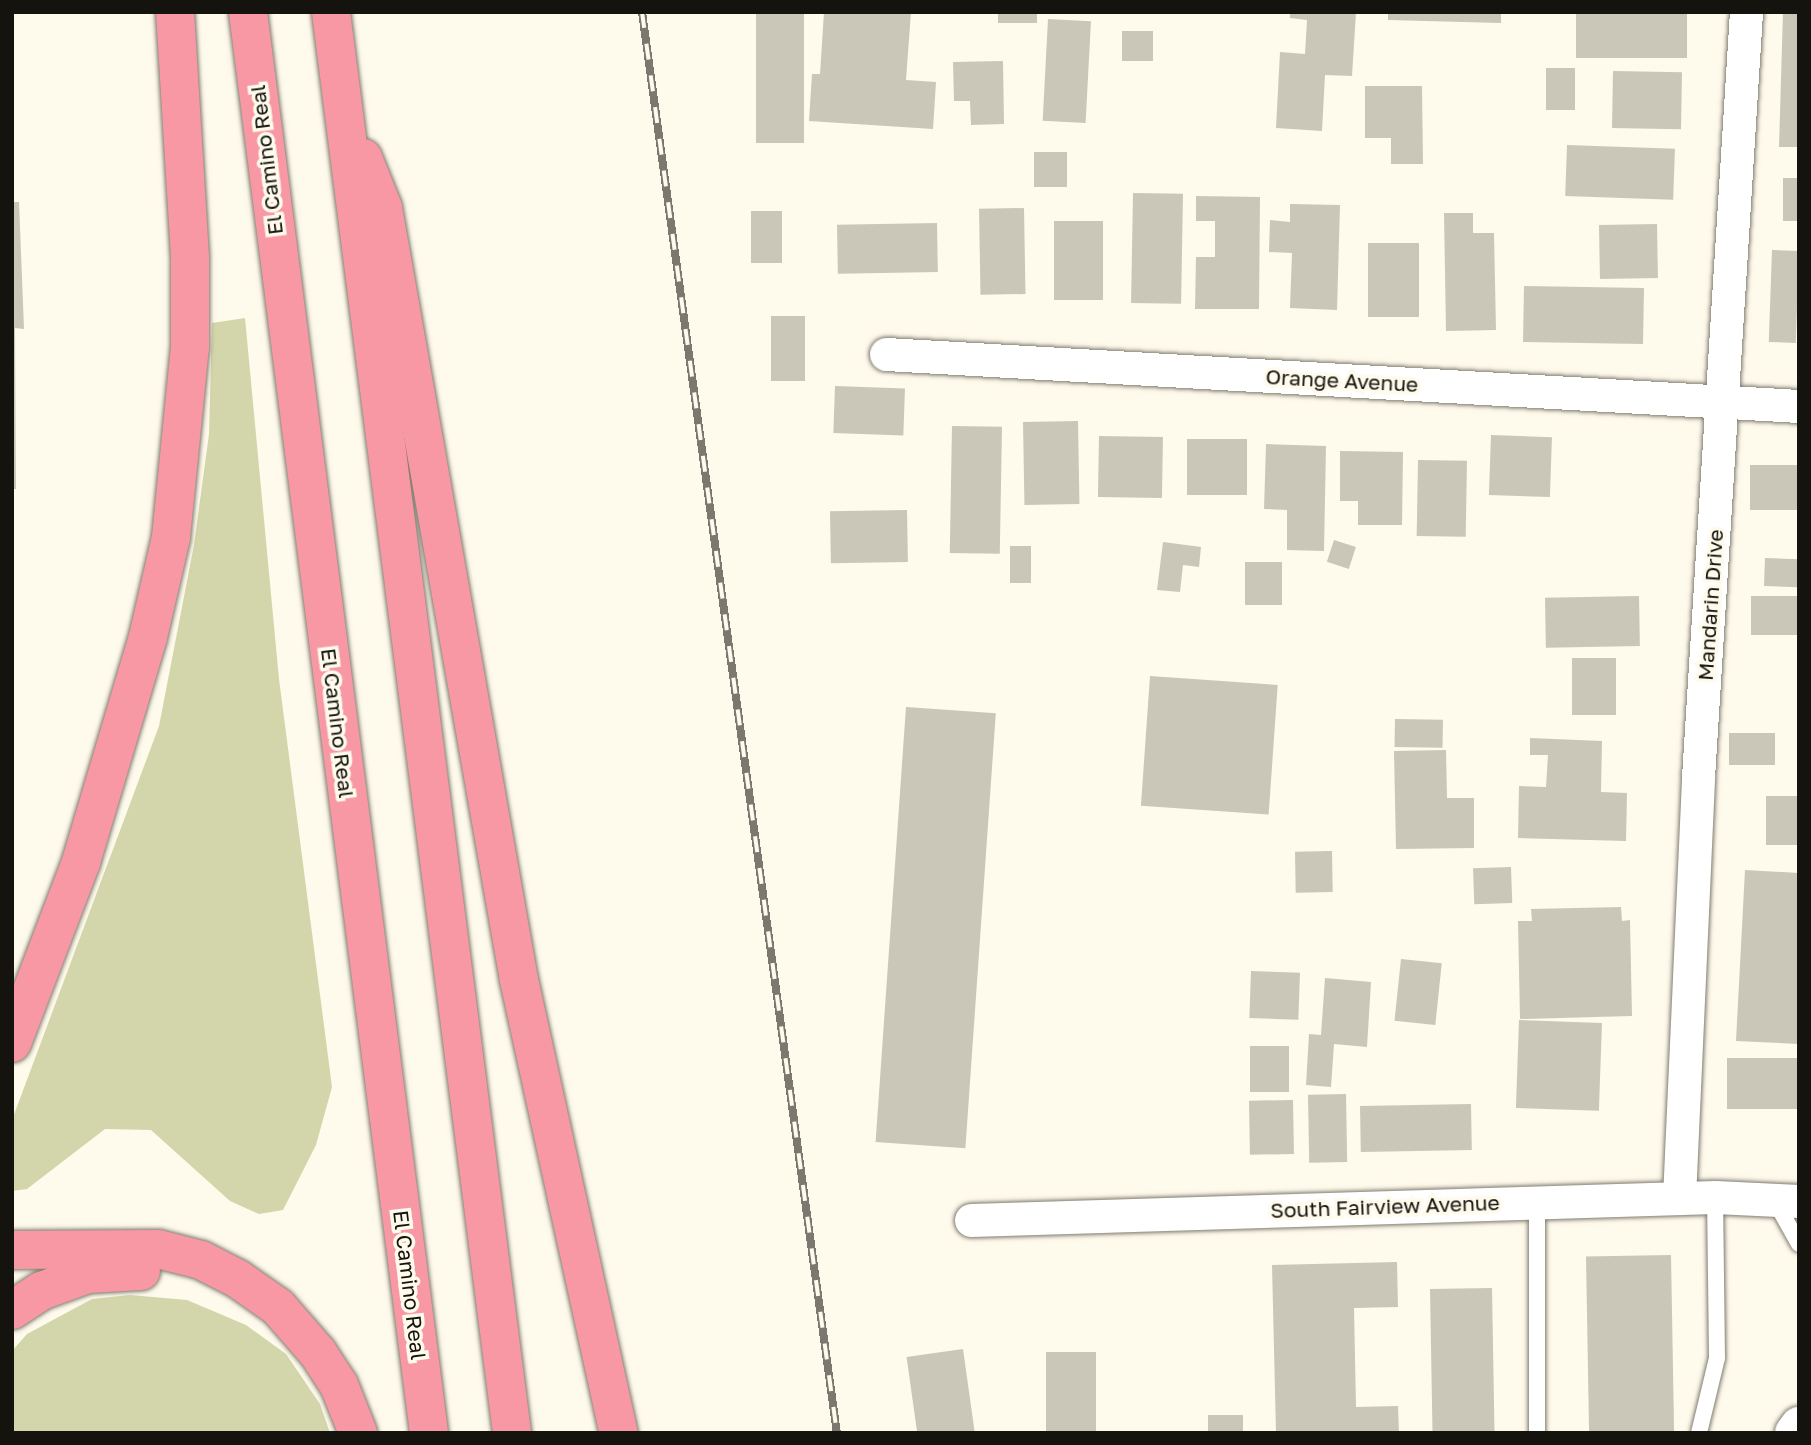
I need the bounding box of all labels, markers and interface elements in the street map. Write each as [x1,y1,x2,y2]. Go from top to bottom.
street label: El Camino Real [244,84,288,236]
street label: Orange Avenue [1265,363,1419,397]
street label: Mandarin Drive [1692,528,1728,682]
street label: El Camino Real [316,647,360,799]
street label: South Fairview Avenue [1270,1189,1500,1223]
street label: El Camino Real [388,1209,432,1361]

